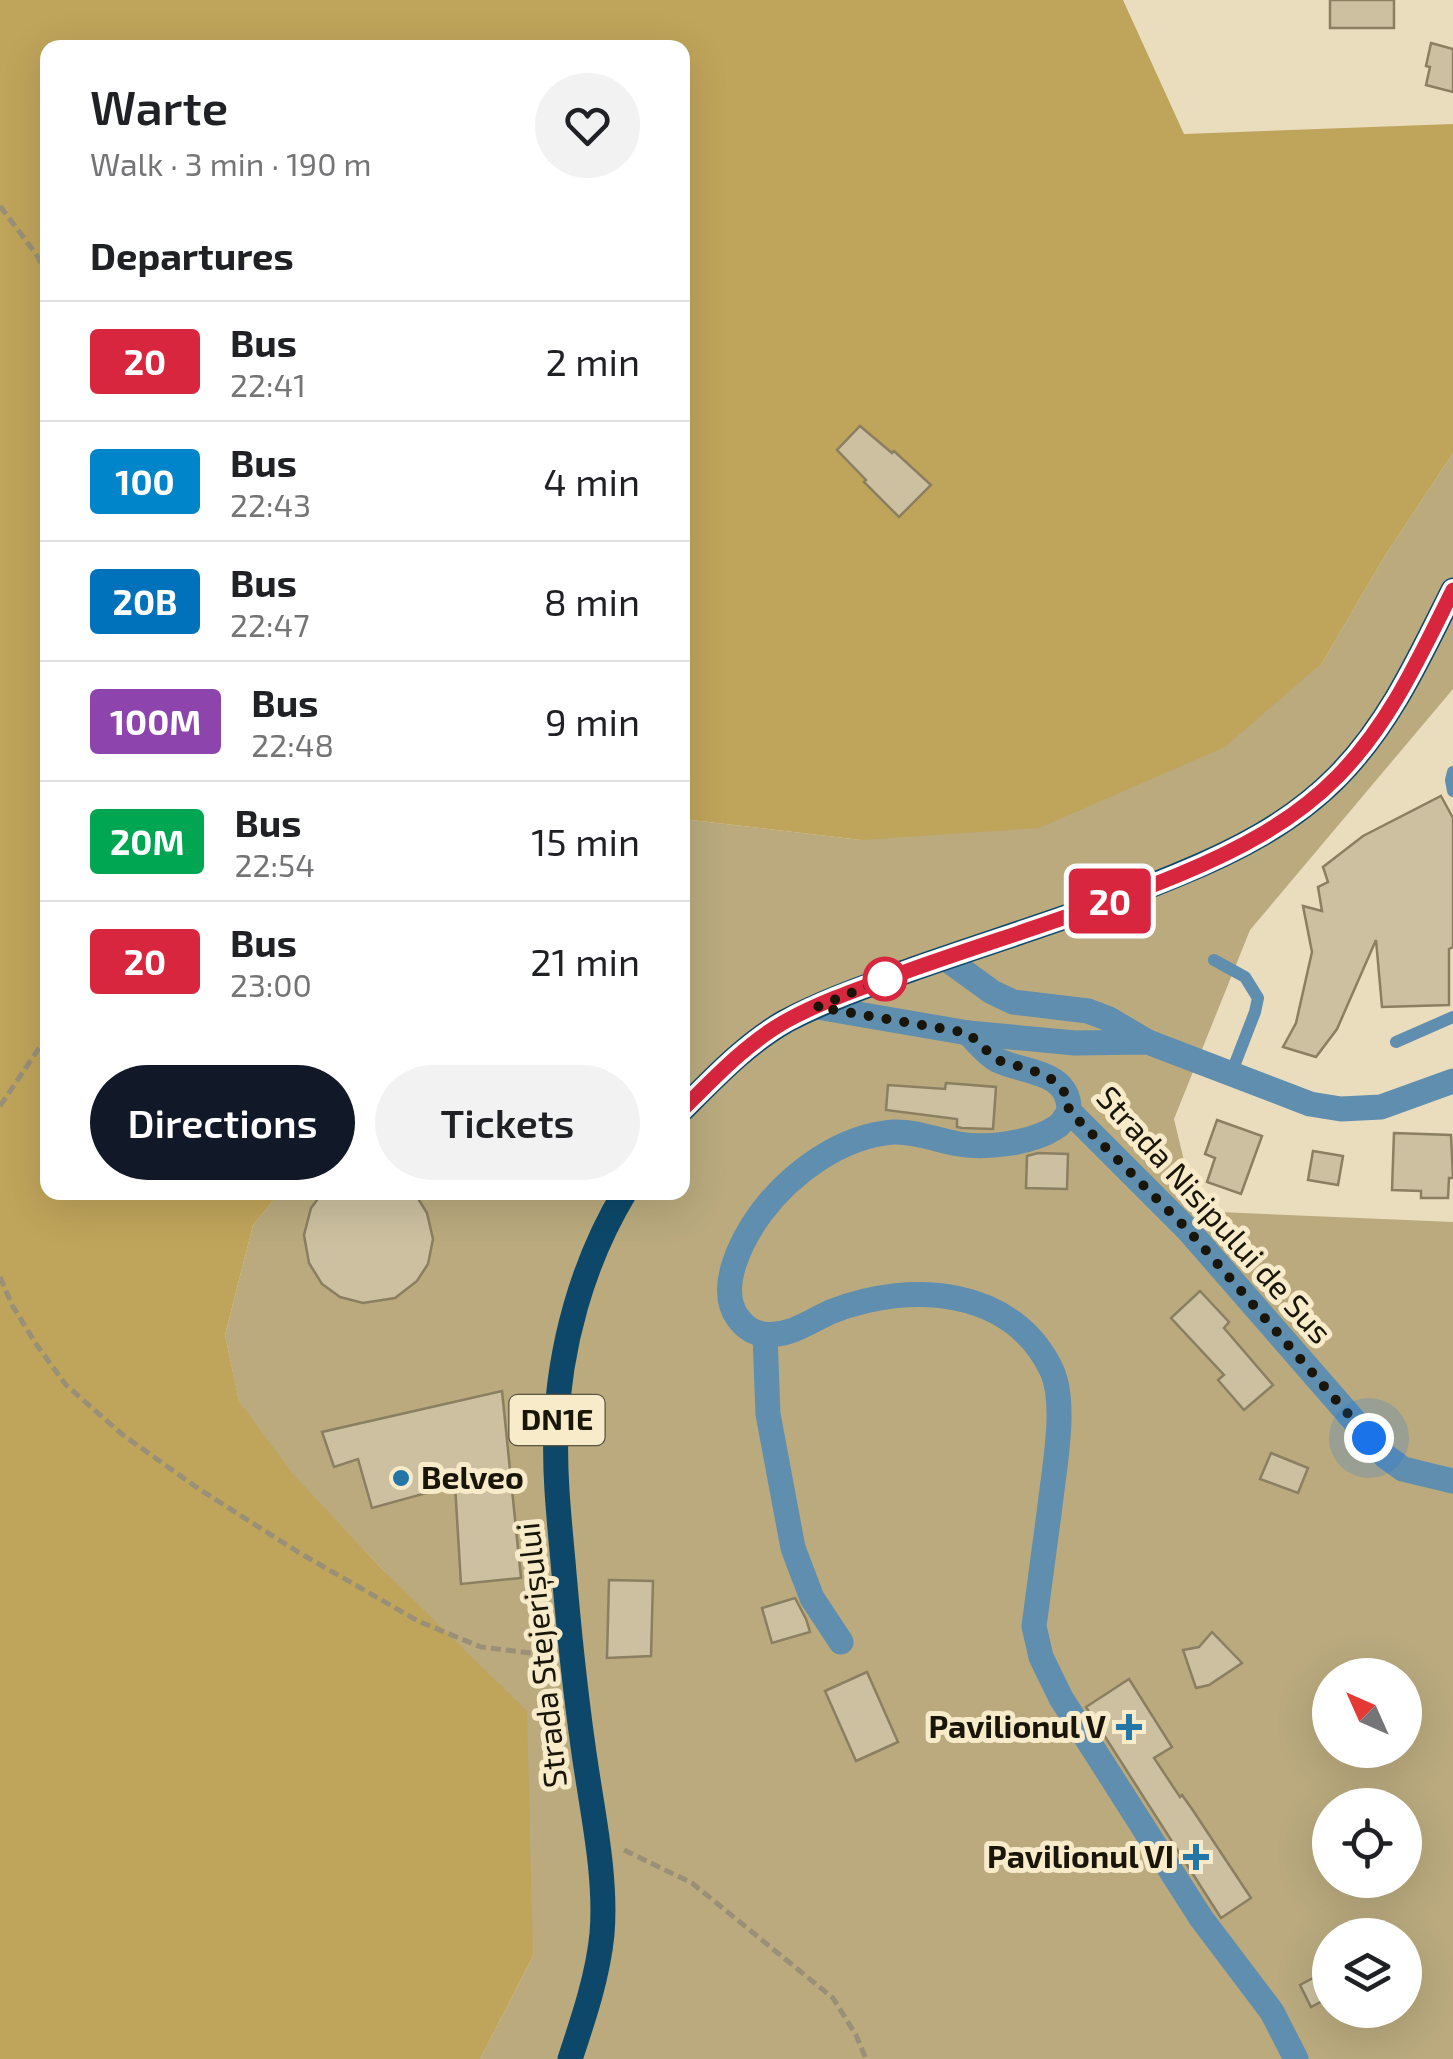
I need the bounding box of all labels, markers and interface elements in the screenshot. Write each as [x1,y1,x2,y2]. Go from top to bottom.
button: heart [535,73,640,178]
text: Warte [90,77,228,135]
text: Walk · 3 min · 190 m [90,144,372,182]
text: Departures [90,232,294,278]
text: Bus [230,319,297,365]
text: 2 min [545,338,640,384]
text: 20 [124,340,166,382]
text: 22:41 [230,365,306,403]
text: Bus [230,439,297,485]
text: 4 min [543,458,640,504]
text: 100 [115,460,175,502]
text: 22:43 [230,485,311,523]
text: Bus [230,559,297,605]
text: 8 min [544,578,640,624]
text: 20B [113,580,177,622]
text: 22:47 [230,605,310,643]
text: Bus [251,679,318,725]
text: 9 min [545,698,640,744]
text: 100M [110,700,201,742]
text: 22:48 [251,725,334,763]
text: Bus [234,799,302,845]
text: 15 min [531,818,640,864]
text: 20M [110,820,184,862]
text: 22:54 [234,845,315,883]
line badge: 20 [1065,868,1155,934]
text: 20 [1089,880,1131,922]
text: Bus [230,919,297,965]
text: 21 min [530,938,640,984]
text: 20 [124,940,166,982]
unlabelled marker [864,958,906,1000]
text: 23:00 [230,965,312,1003]
button: Directions [90,1065,355,1180]
button: Tickets [375,1065,640,1180]
street label: Strada Nisipului de Sus [1090,1077,1341,1350]
road number: DN1E [510,1395,604,1445]
your location [1344,1413,1394,1463]
place label: Belveo [421,1457,524,1495]
marker: Belveo [390,1467,412,1489]
street label: Strada Stejerișului [507,1520,576,1790]
north arrow [1312,1658,1422,1768]
map controls [1312,1658,1422,2028]
place label: Pavilionul V [928,1706,1107,1744]
marker: Pavilionul V [1116,1714,1142,1740]
button: locate [1312,1788,1422,1898]
place label: Pavilionul VI [987,1836,1174,1874]
marker: Pavilionul VI [1183,1844,1209,1870]
button: layers [1312,1918,1422,2028]

